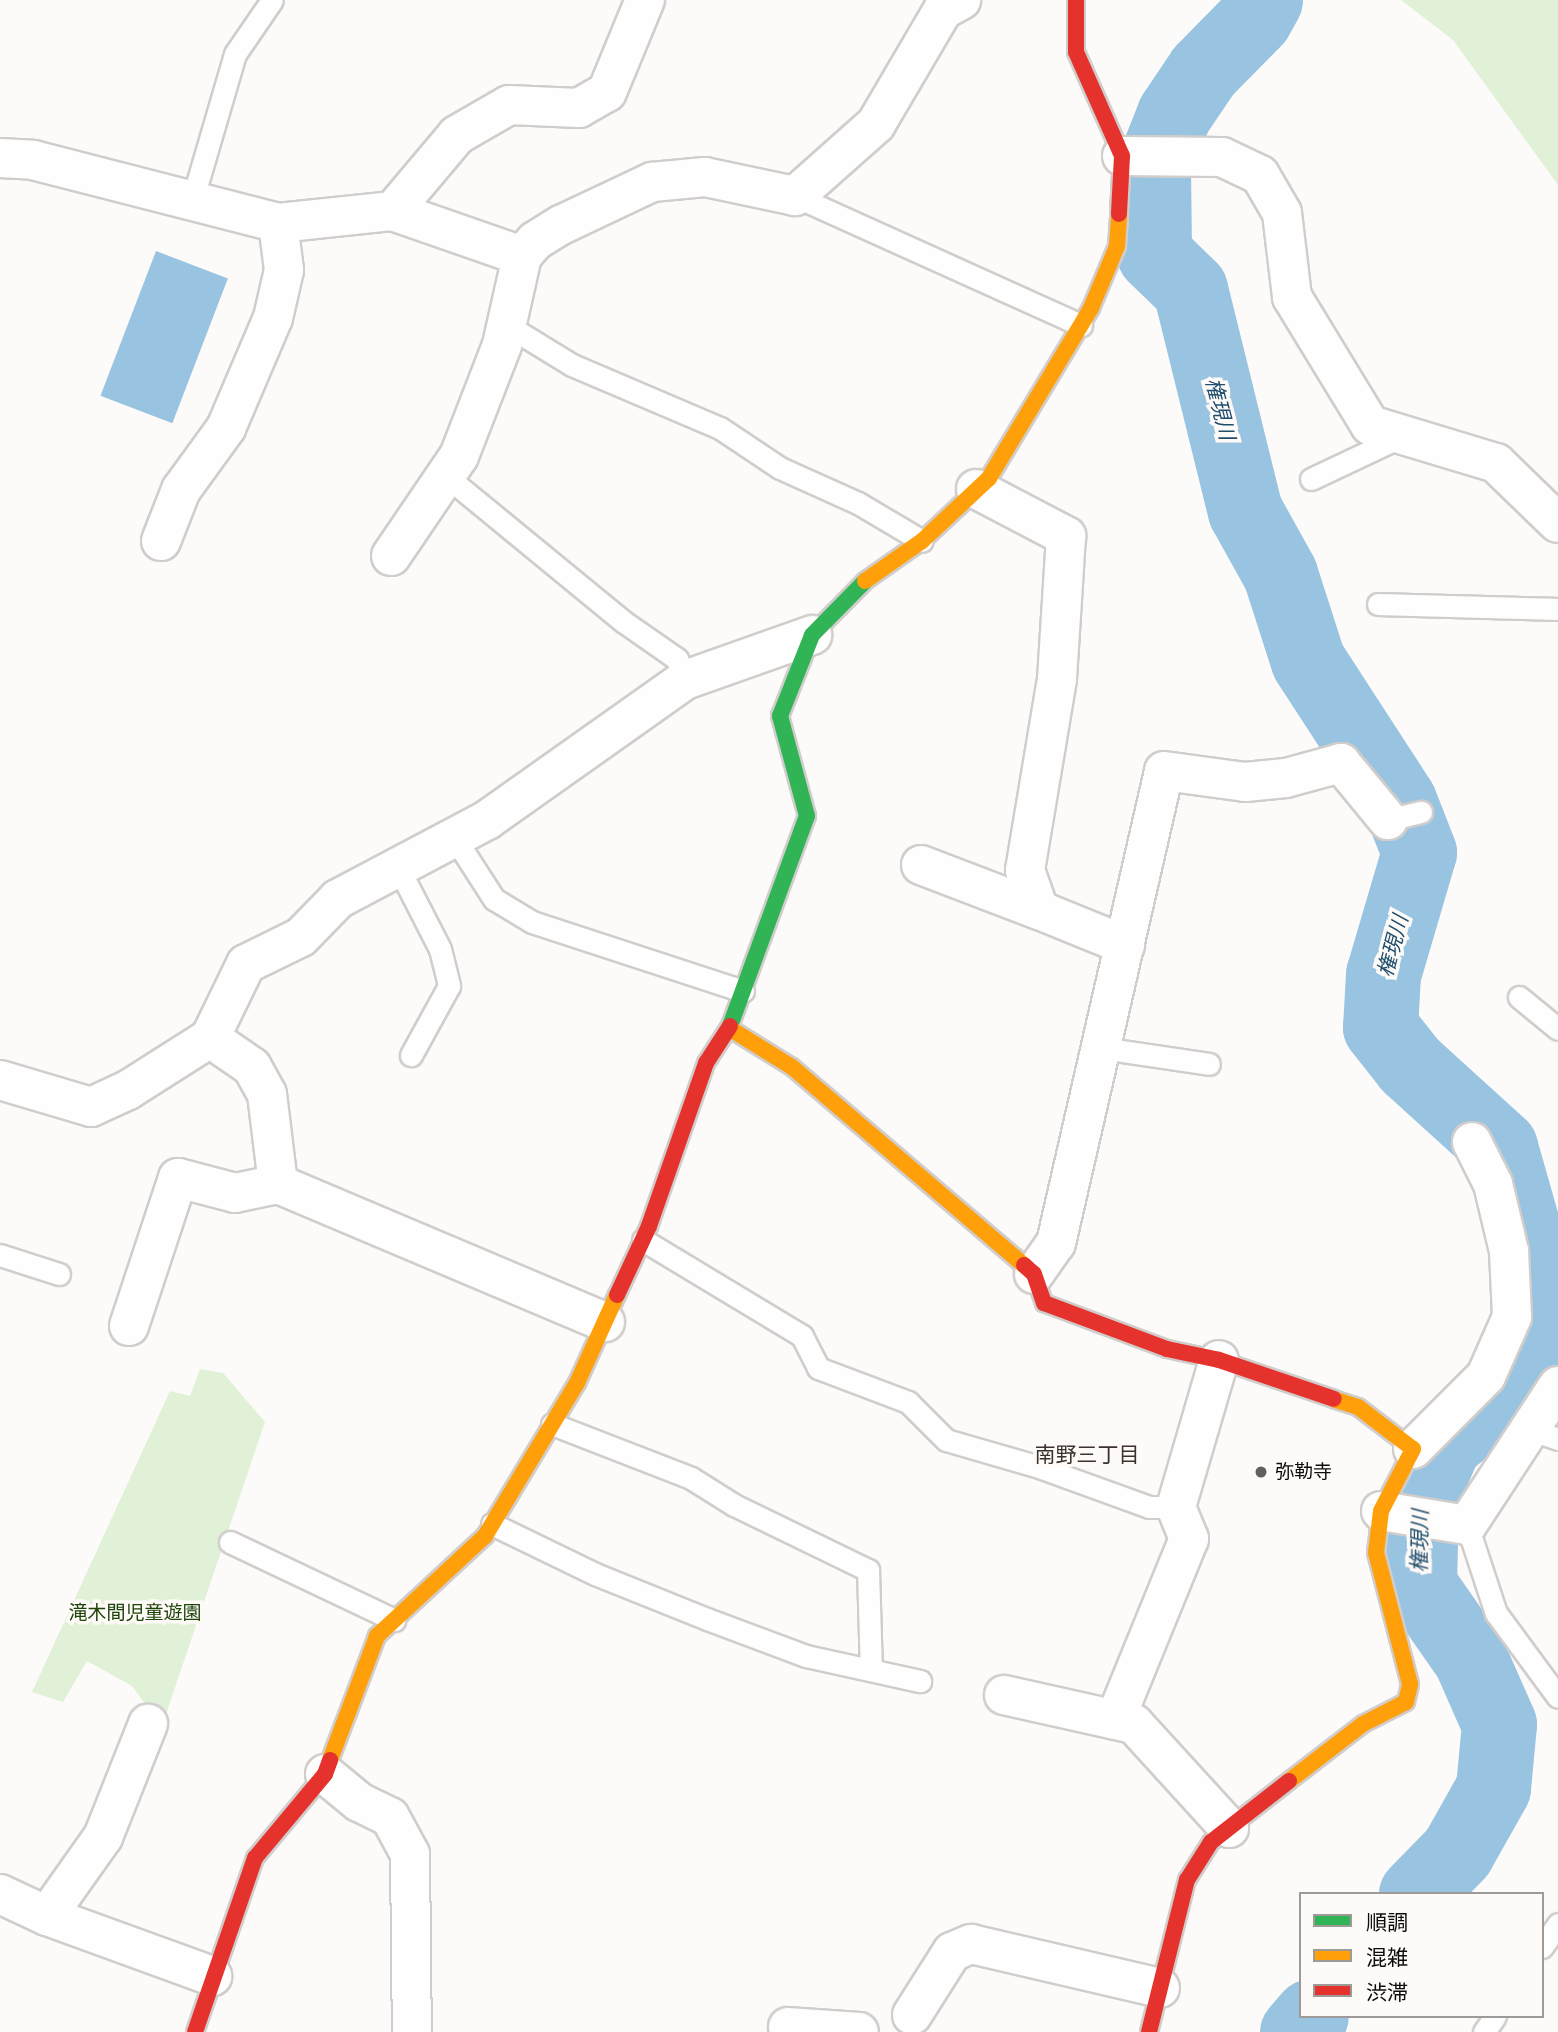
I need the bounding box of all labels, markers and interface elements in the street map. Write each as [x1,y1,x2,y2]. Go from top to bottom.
water label: 権現川 [1200,375,1240,443]
water label: 権現川 [1373,912,1413,980]
district label: 南野三丁目 [1035,1442,1139,1468]
place label: 弥勒寺 [1275,1461,1332,1483]
marker: 弥勒寺 [1253,1464,1269,1480]
water label: 権現川 [1407,1509,1433,1573]
park label: 滝木間児童遊園 [69,1602,201,1624]
legend [1299,1892,1544,2018]
text: 順調 [1366,1910,1408,1935]
text: 混雑 [1366,1945,1408,1970]
text: 渋滞 [1366,1980,1408,2005]

